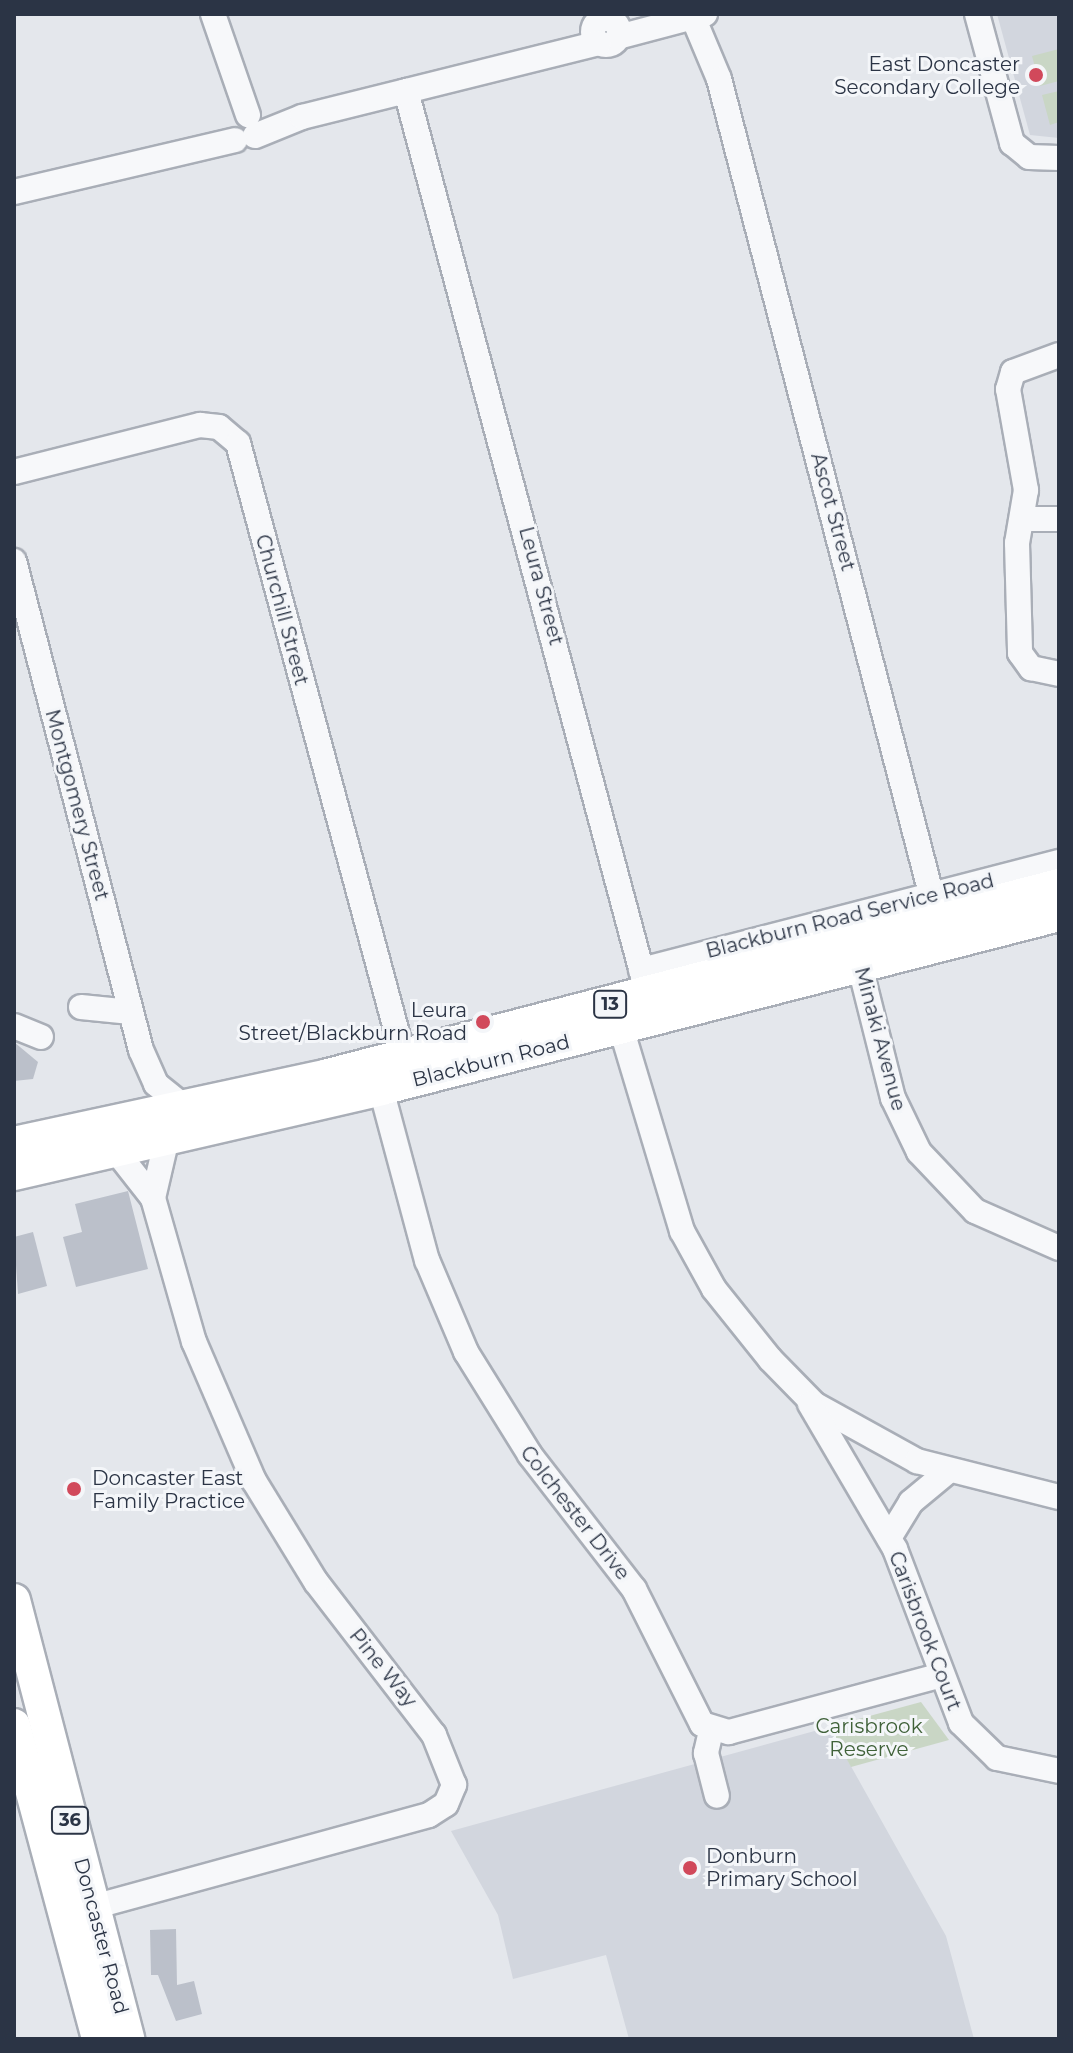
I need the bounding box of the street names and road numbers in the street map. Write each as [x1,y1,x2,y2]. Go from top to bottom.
street label: Ascot Street [806,450,860,574]
street label: Leura Street [514,524,568,648]
street label: Churchill Street [250,532,314,688]
street label: Montgomery Street [40,707,114,903]
street label: Blackburn Road Service Road [703,869,997,963]
street label: Minaki Avenue [849,964,911,1114]
road number: 13 [592,990,628,1018]
street label: Blackburn Road [410,1030,572,1092]
street label: Colchester Drive [515,1441,635,1585]
street label: Carisbrook Court [884,1548,966,1714]
street label: Pine Way [344,1624,422,1712]
road number: 36 [50,1806,90,1834]
street label: Doncaster Road [69,1855,133,2017]

